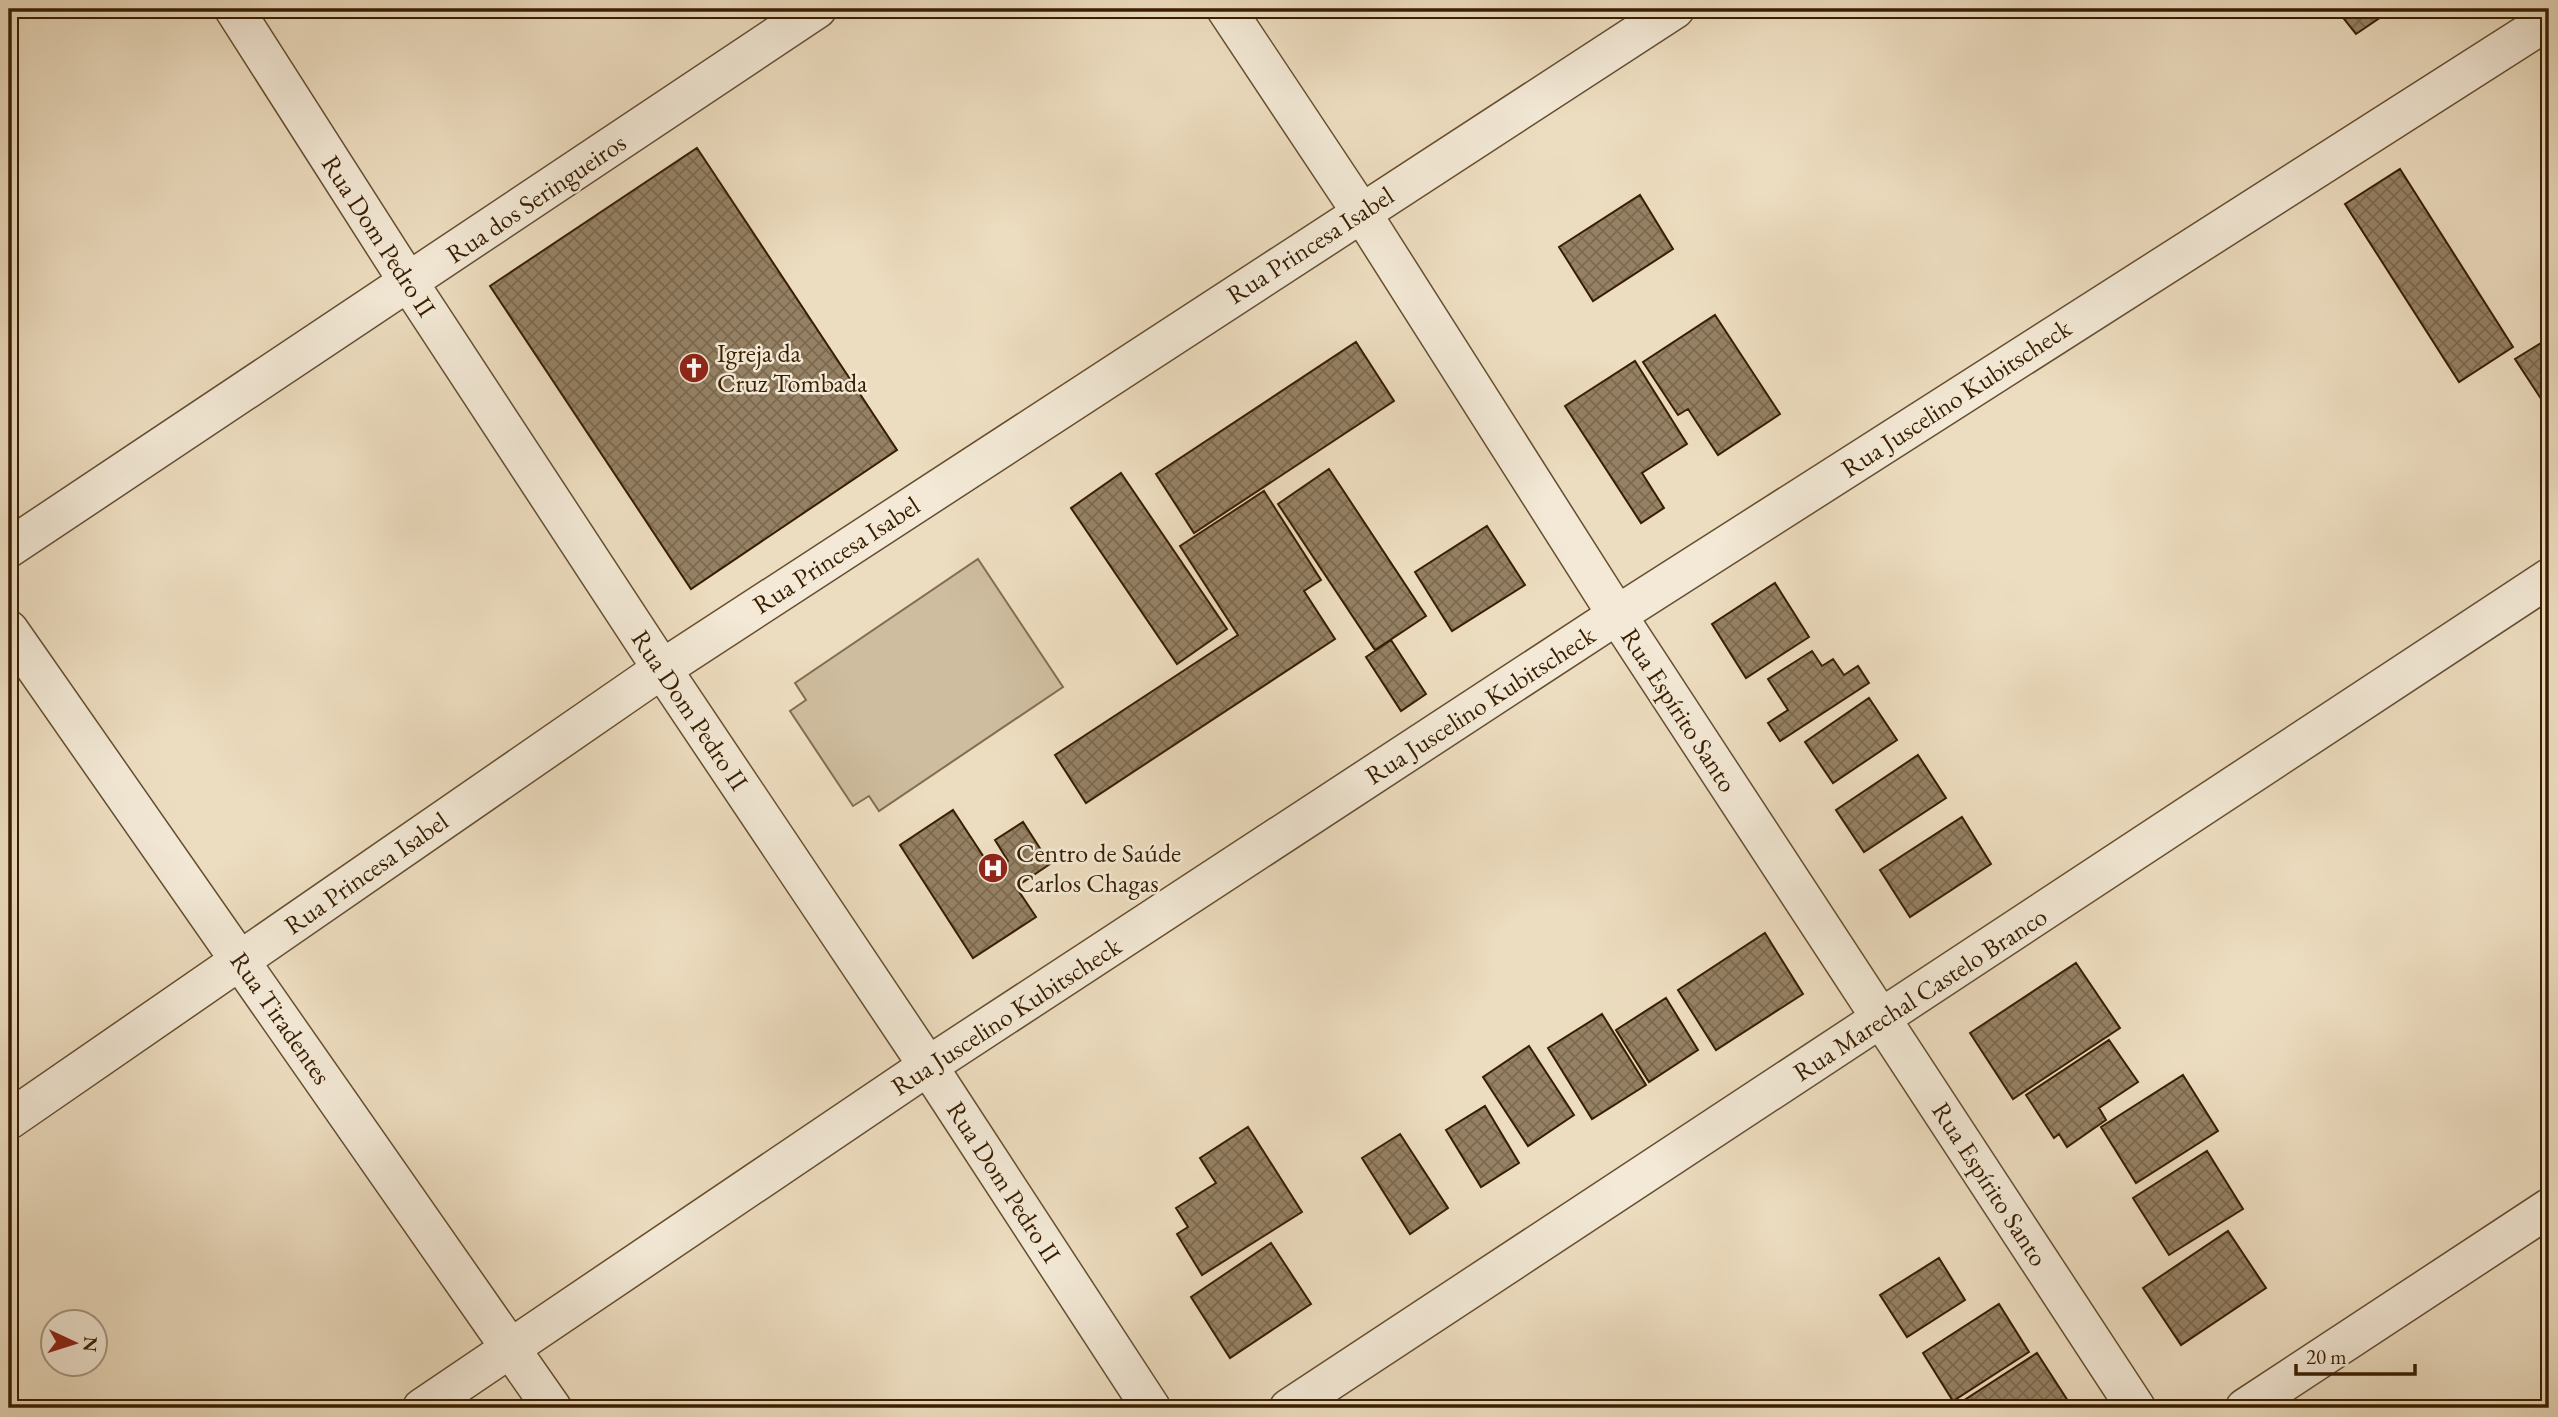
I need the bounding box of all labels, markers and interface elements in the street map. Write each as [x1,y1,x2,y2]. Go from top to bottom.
street label: Rua dos Seringueiros [439,125,633,271]
street label: Rua Dom Pedro II [314,149,444,323]
street label: Rua Princesa Isabel [1220,178,1400,312]
street label: Rua Juscelino Kubitscheck [1834,310,2078,485]
place label: Igreja da Cruz Tombada [717,336,868,400]
church icon: Igreja da Cruz Tombada [677,351,711,385]
street label: Rua Princesa Isabel [746,488,926,622]
street label: Rua Juscelino Kubitscheck [1358,617,1602,792]
street label: Rua Espírito Santo [1613,621,1745,799]
street label: Rua Dom Pedro II [624,623,756,797]
street label: Rua Princesa Isabel [277,804,455,942]
place label: Centro de Saúde Carlos Chagas [1016,836,1181,900]
hospital icon: Centro de Saúde Carlos Chagas [976,851,1010,885]
street label: Rua Marechal Castelo Branco [1786,899,2054,1089]
street label: Rua Juscelino Kubitscheck [884,928,1128,1103]
street label: Rua Tiradentes [223,945,339,1091]
street label: Rua Dom Pedro II [939,1095,1069,1269]
street label: Rua Espírito Santo [1924,1095,2056,1273]
north arrow [38,1308,108,1378]
scale bar [2296,1333,2414,1377]
text: N [77,1336,103,1353]
text: 20 m [2306,1343,2347,1370]

